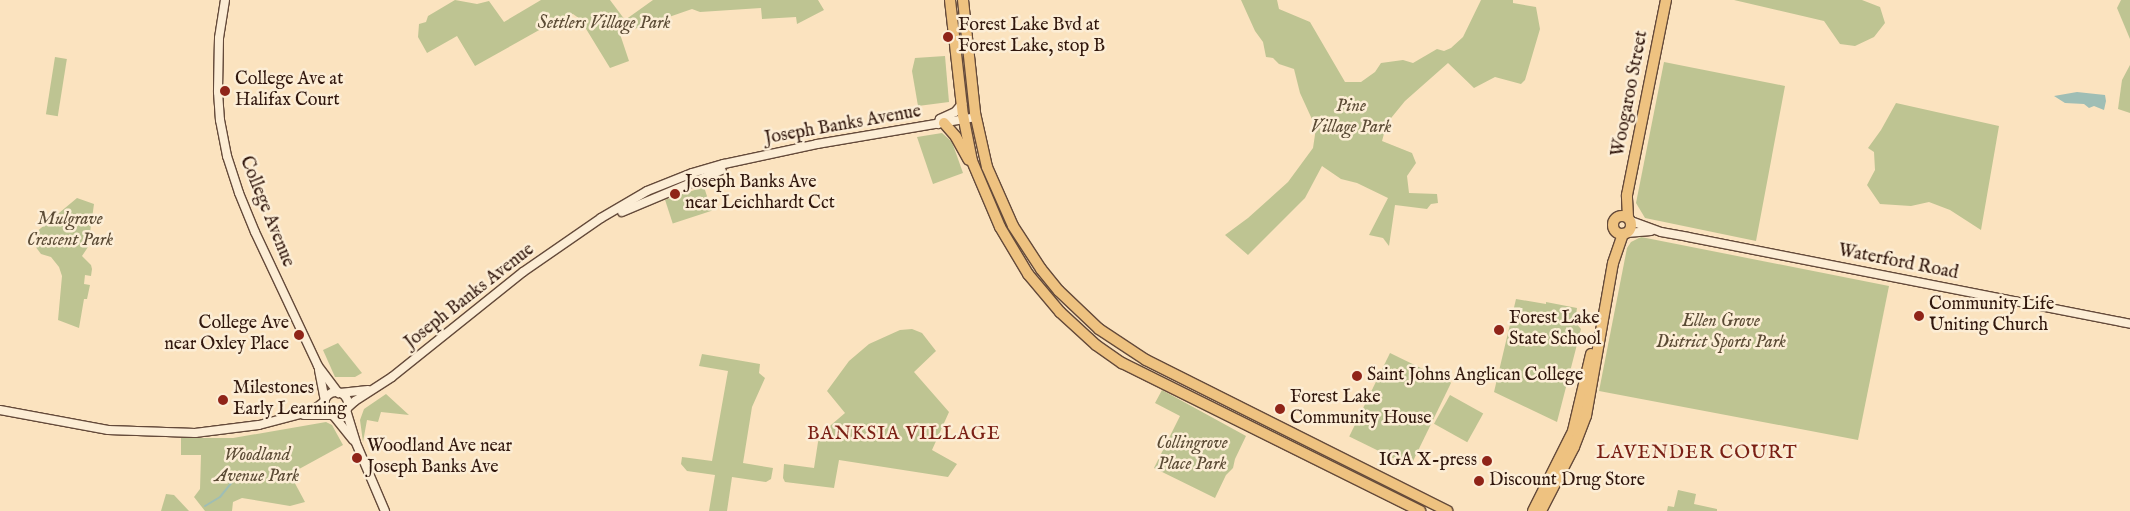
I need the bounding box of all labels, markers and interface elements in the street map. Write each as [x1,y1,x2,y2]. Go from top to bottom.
park label: Settlers Village Park [538,13,670,35]
place label: Forest Lake Bvd at Forest Lake, stop B [958,16,1105,58]
street label: Woogaroo Street [1608,29,1654,159]
marker: Forest Lake Bvd at Forest Lake, stop B [942,31,954,43]
place label: College Ave at Halifax Court [235,70,343,112]
marker: College Ave at Halifax Court [219,85,231,97]
park label: Pine Village Park [1311,97,1391,140]
street label: Joseph Banks Avenue [763,102,923,150]
street label: College Avenue [234,153,298,271]
place label: Joseph Banks Ave near Leichhardt Cct [685,173,835,215]
marker: Joseph Banks Ave near Leichhardt Cct [669,188,681,200]
park label: Mulgrave Crescent Park [27,210,113,252]
street label: Joseph Banks Avenue [401,240,539,354]
street label: Waterford Road [1836,241,1960,285]
place label: Community Life Uniting Church [1929,295,2054,338]
place label: Forest Lake State School [1509,309,1601,352]
marker: Community Life Uniting Church [1913,310,1925,322]
park label: Ellen Grove District Sports Park [1656,312,1786,354]
place label: College Ave near Oxley Place [164,314,289,356]
marker: Forest Lake State School [1493,324,1505,336]
marker: College Ave near Oxley Place [293,329,305,341]
place label: Saint Johns Anglican College [1367,365,1583,387]
marker: Saint Johns Anglican College [1351,370,1363,382]
place label: Milestones Early Learning [233,379,347,422]
place label: Forest Lake Community House [1290,388,1432,430]
marker: Milestones Early Learning [217,394,229,406]
marker: Forest Lake Community House [1274,403,1286,415]
district label: BANKSIA VILLAGE [805,424,1003,446]
park label: Collingrove Place Park [1156,434,1228,476]
place label: Woodland Ave near Joseph Banks Ave [367,437,512,479]
district label: LAVENDER COURT [1595,443,1799,465]
park label: Woodland Avenue Park [215,446,299,488]
place label: IGA X-press [1379,450,1477,472]
marker: Woodland Ave near Joseph Banks Ave [351,452,363,464]
marker: IGA X-press [1481,455,1493,467]
place label: Discount Drug Store [1489,470,1645,492]
marker: Discount Drug Store [1473,475,1485,487]

